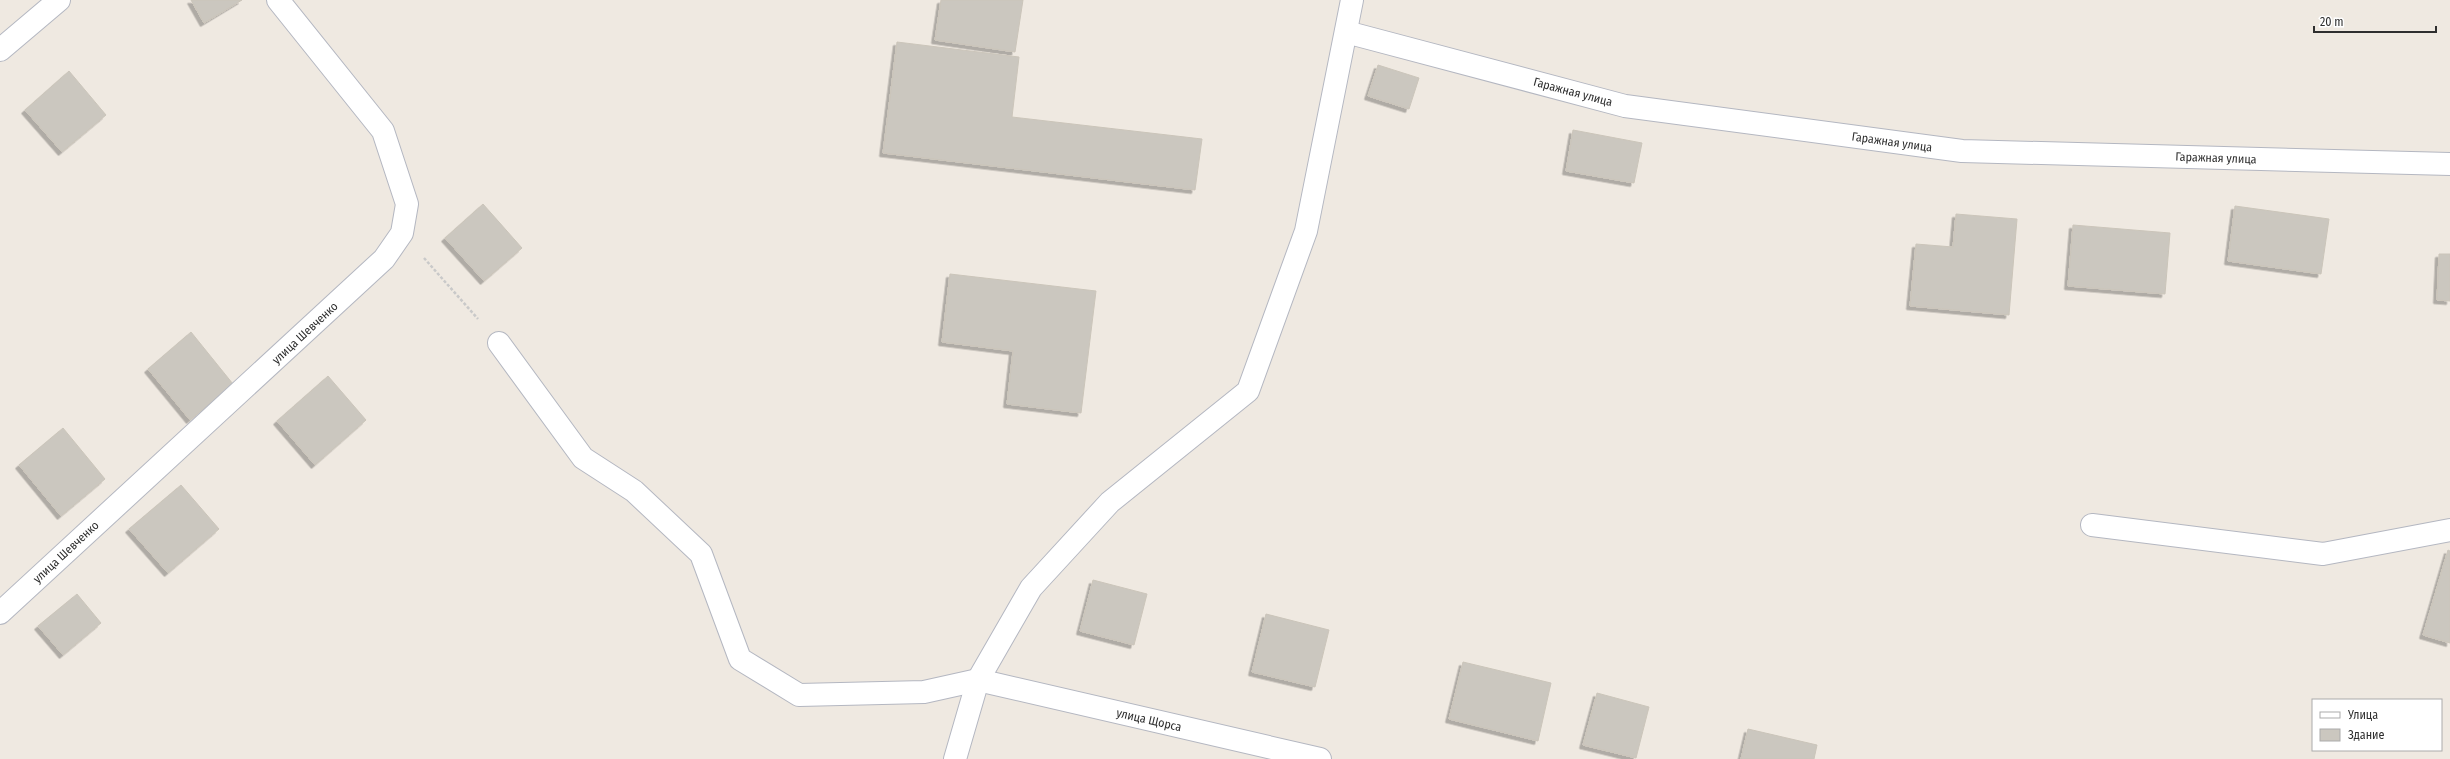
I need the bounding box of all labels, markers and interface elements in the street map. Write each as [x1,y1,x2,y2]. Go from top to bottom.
scale bar [2314,8,2436,34]
text: 20 m [2320,15,2344,29]
street label: Гаражная улица [1532,75,1614,109]
street label: Гаражная улица [1851,129,1933,155]
street label: Гаражная улица [2175,150,2257,166]
street label: улица Шевченко [269,299,341,367]
street label: улица Шевченко [30,518,102,586]
legend [2312,699,2442,751]
street label: улица Щорса [1115,706,1183,734]
text: Улица [2347,708,2378,722]
text: Здание [2348,728,2384,742]

